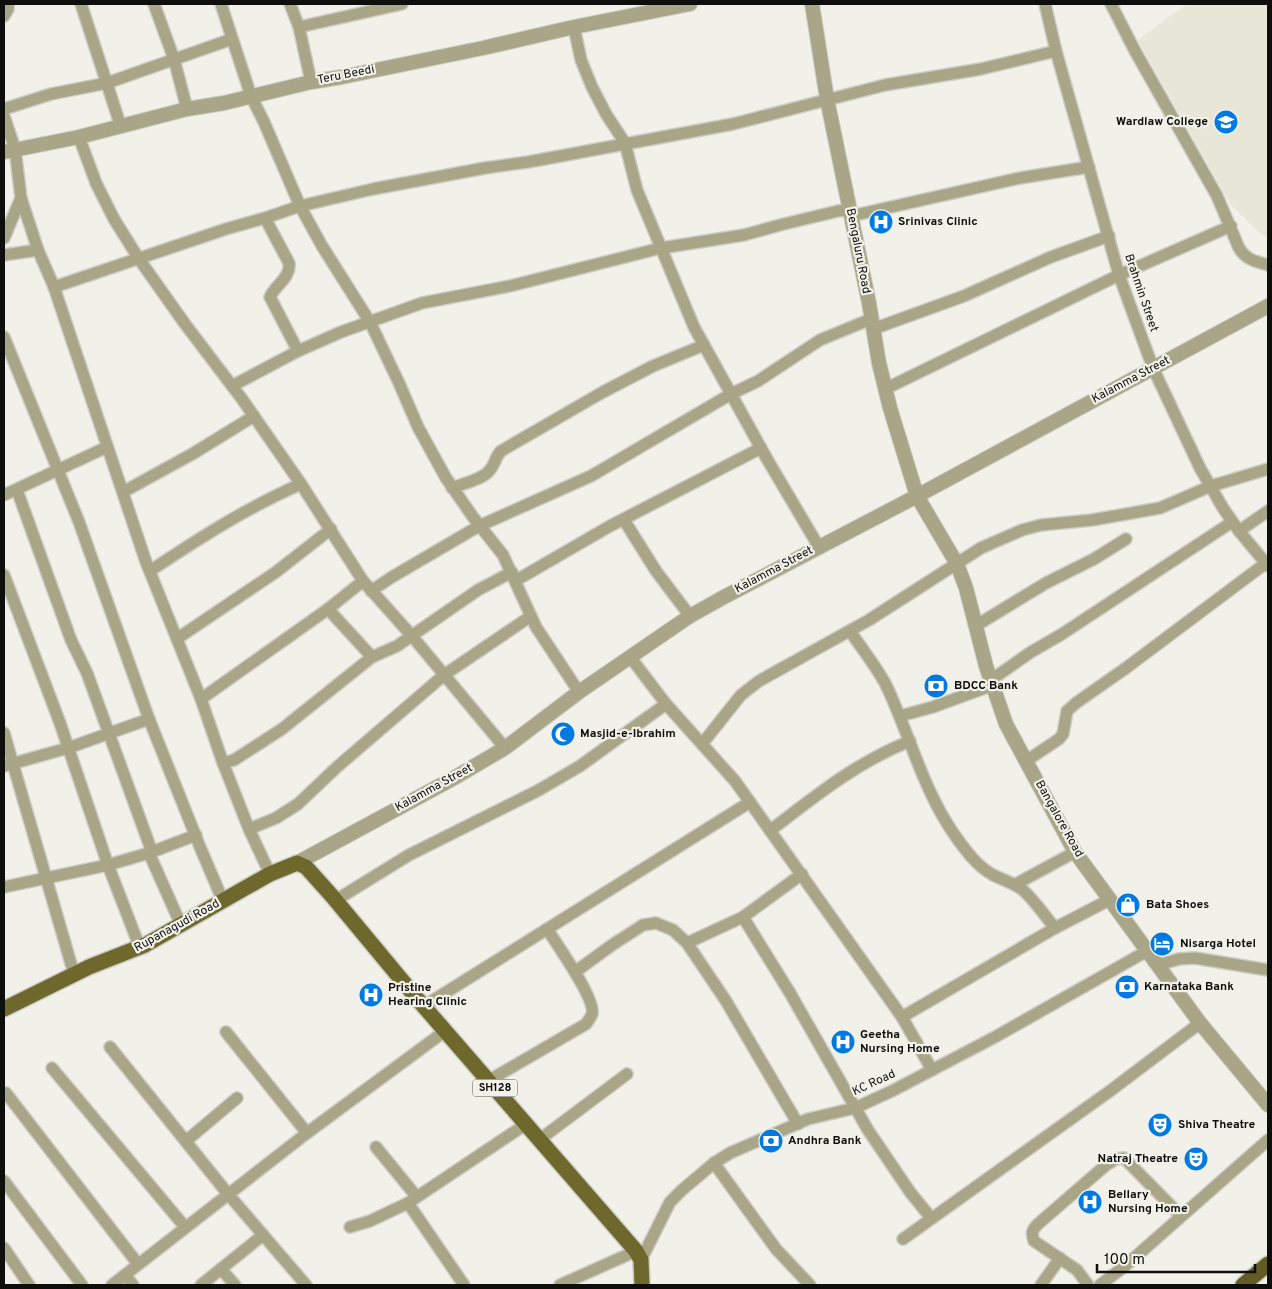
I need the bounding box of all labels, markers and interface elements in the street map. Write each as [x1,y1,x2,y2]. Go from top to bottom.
street label: Teru Beedi [316,62,376,88]
school or university icon: Wardlaw College [1213,109,1239,135]
place label: Wardlaw College [1116,114,1208,130]
street label: Bengaluru Road [842,207,874,295]
hospital icon: Srinivas Clinic [868,209,894,235]
place label: Srinivas Clinic [898,214,978,230]
street label: Brahmin Street [1120,252,1162,334]
street label: Kalamma Street [1089,353,1173,407]
street label: Kalamma Street [732,543,816,597]
bank icon: BDCC Bank [923,673,949,699]
place label: BDCC Bank [954,678,1018,694]
mosque icon: Masjid-e-Ibrahim [550,721,576,747]
place label: Masjid-e-Ibrahim [580,726,676,742]
street label: Kalamma Street [392,760,476,816]
street label: Bangalore Road [1031,778,1087,860]
shop icon: Bata Shoes [1115,892,1141,918]
street label: Rupanagudi Road [131,896,223,956]
place label: Bata Shoes [1146,897,1209,913]
hotel icon: Nisarga Hotel [1149,931,1175,957]
place label: Nisarga Hotel [1180,936,1256,952]
bank icon: Karnataka Bank [1114,974,1140,1000]
place label: Karnataka Bank [1144,979,1234,995]
place label: Pristine Hearing Clinic [388,980,467,1010]
hospital icon: Pristine Hearing Clinic [358,982,384,1008]
place label: Geetha Nursing Home [860,1027,940,1057]
hospital icon: Geetha Nursing Home [830,1029,856,1055]
street label: KC Road [850,1066,898,1100]
road number: SH128 [472,1080,518,1096]
theatre icon: Shiva Theatre [1147,1112,1173,1138]
place label: Shiva Theatre [1178,1117,1255,1133]
bank icon: Andhra Bank [758,1128,784,1154]
place label: Andhra Bank [788,1133,862,1149]
theatre icon: Natraj Theatre [1183,1146,1209,1172]
place label: Natraj Theatre [1098,1151,1178,1167]
place label: Bellary Nursing Home [1108,1187,1188,1217]
hospital icon: Bellary Nursing Home [1077,1189,1103,1215]
scale bar [1097,1242,1254,1274]
text: 100 m [1104,1251,1145,1270]

